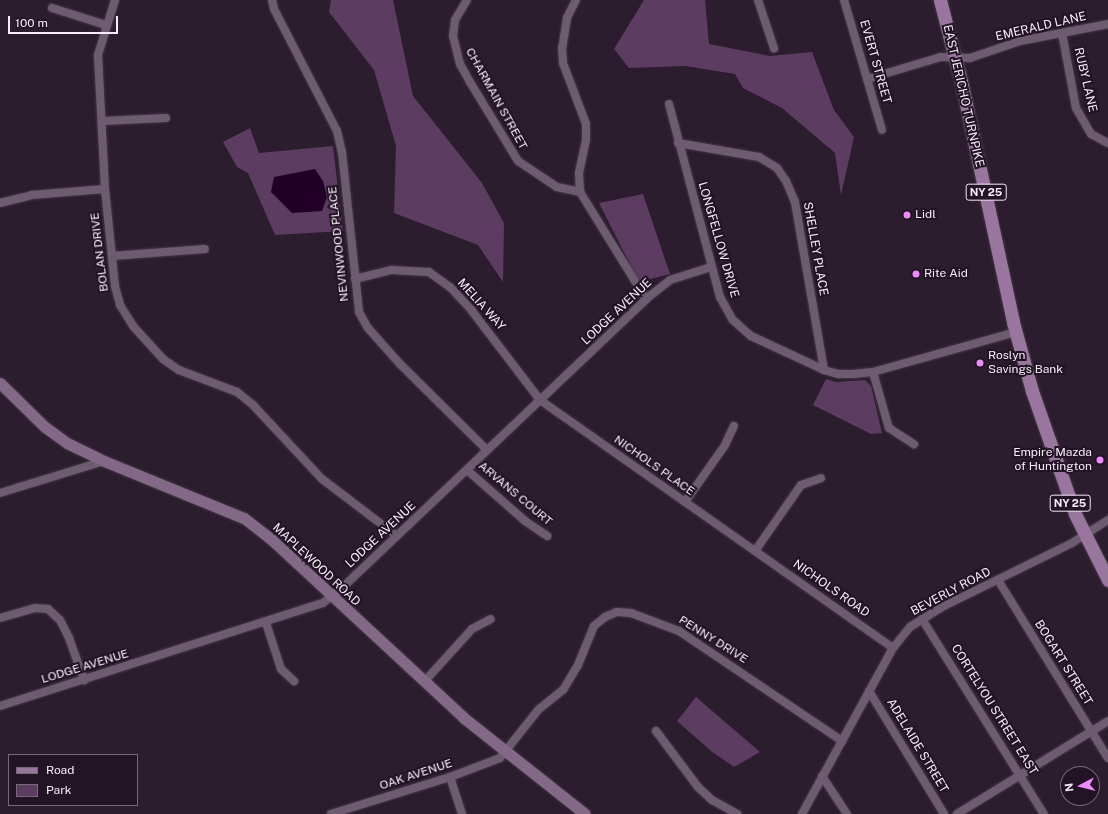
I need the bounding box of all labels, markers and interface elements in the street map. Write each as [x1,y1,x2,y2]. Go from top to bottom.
scale bar [10,8,120,34]
street label: EMERALD LANE [994,10,1088,44]
text: 100 m [15,16,48,30]
street label: EVERT STREET [856,18,894,106]
street label: EAST JERICHO TURNPIKE [940,23,986,169]
street label: CHARMAIN STREET [462,46,530,152]
street label: RUBY LANE [1071,46,1099,114]
street label: LONGFELLOW DRIVE [695,180,741,300]
road number: NY 25 [965,183,1007,201]
street label: NEVINWOOD PLACE [326,186,352,302]
street label: SHELLEY PLACE [800,201,830,297]
place label: Lidl [915,208,936,222]
marker: Lidl [902,210,912,220]
street label: BOLAN DRIVE [88,212,112,292]
place label: Rite Aid [924,267,968,281]
marker: Rite Aid [911,269,921,279]
street label: MELIA WAY [454,276,508,334]
street label: LODGE AVENUE [579,276,655,348]
place label: Roslyn Savings Bank [988,349,1063,377]
marker: Roslyn Savings Bank [975,358,985,368]
street label: NICHOLS PLACE [611,433,697,499]
place label: Empire Mazda of Huntington [1013,446,1092,474]
marker: Empire Mazda of Huntington [1095,455,1105,465]
street label: ARVANS COURT [475,459,555,529]
road number: NY 25 [1049,494,1091,512]
street label: LODGE AVENUE [343,499,419,571]
street label: MAPLEWOOD ROAD [269,521,363,609]
street label: NICHOLS ROAD [790,557,872,621]
street label: BEVERLY ROAD [909,565,993,619]
street label: PENNY DRIVE [676,613,750,667]
street label: BOGART STREET [1031,618,1095,708]
street label: CORTELYOU STREET EAST [948,642,1040,778]
street label: LODGE AVENUE [40,647,130,687]
street label: ADELAIDE STREET [883,696,951,796]
legend [8,754,138,806]
street label: OAK AVENUE [378,756,454,794]
text: Road [46,763,74,777]
north arrow [1060,766,1100,806]
text: N [1063,782,1076,792]
text: Park [46,783,72,797]

